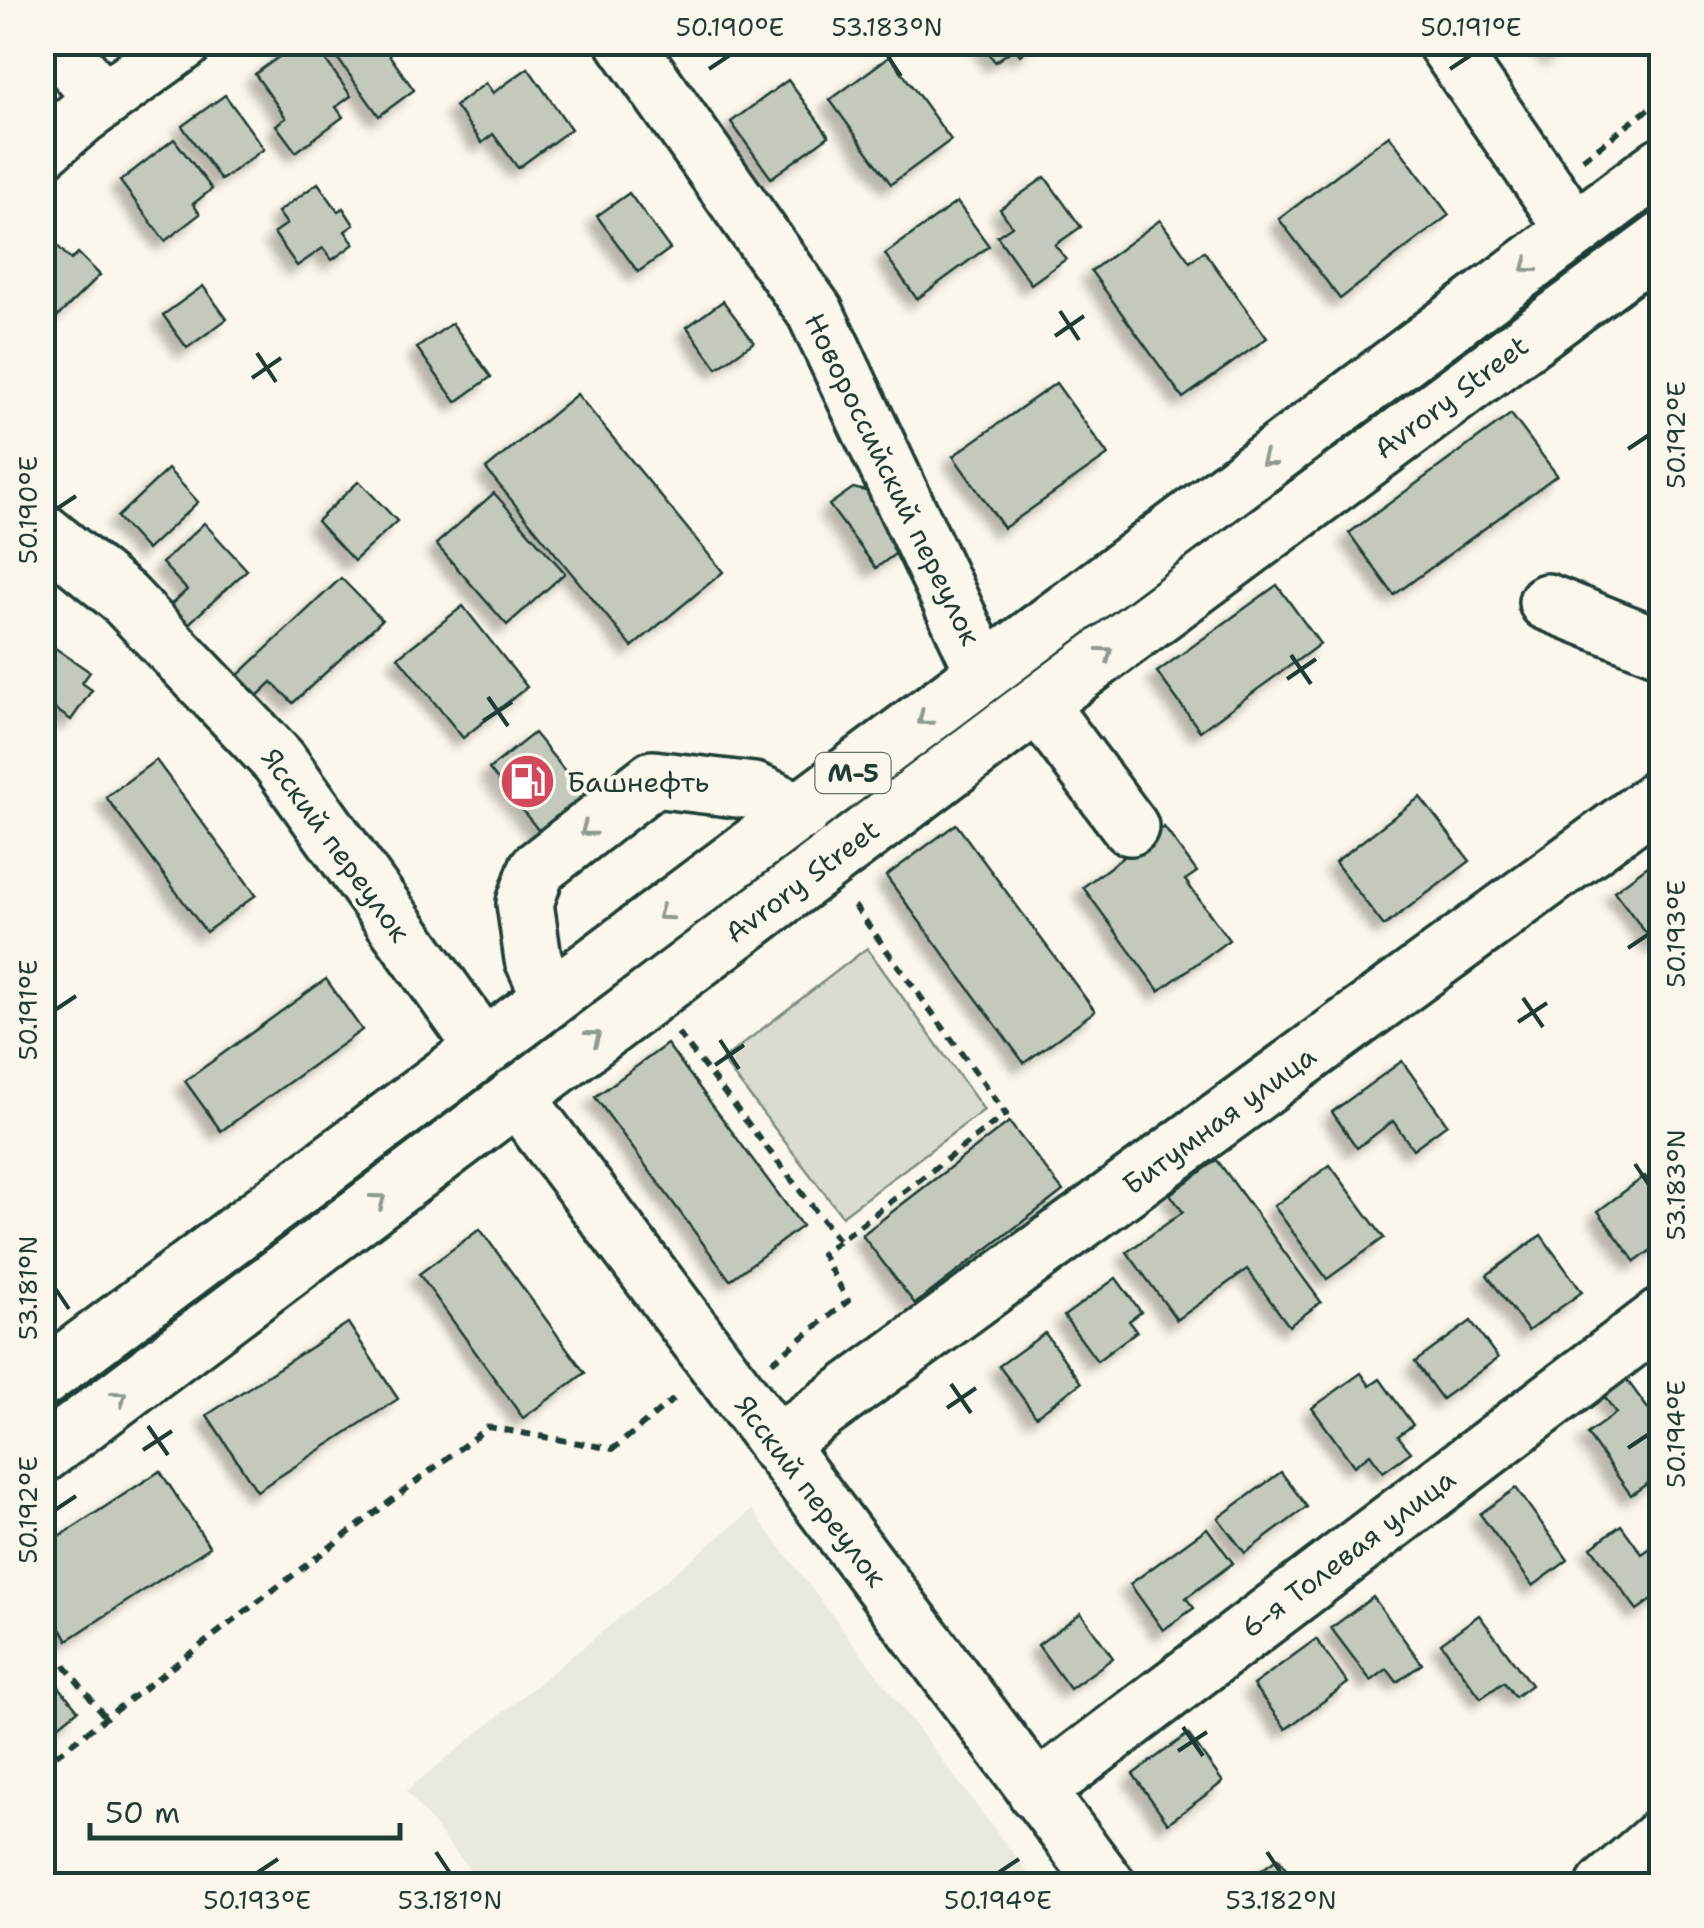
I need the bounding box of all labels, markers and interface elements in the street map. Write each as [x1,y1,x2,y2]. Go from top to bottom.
text: 50.190°E [676,10,784,44]
text: 53.183°N [831,10,943,44]
text: 50.191°E [1421,10,1521,44]
one-way arrow [1521,254,1539,271]
street label: Новороссийский переулок [796,307,990,652]
street label: Avrory Street [1366,327,1536,467]
text: 50.192°E [1659,381,1693,489]
one-way arrow [1260,449,1278,466]
text: 50.190°E [11,456,45,564]
one-way arrow [1095,648,1113,665]
one-way arrow [917,707,935,724]
street label: Ясский переулок [253,741,419,950]
fuel station icon: Башнефть [498,752,558,812]
road number: М-5 [816,753,890,793]
place label: Башнефть [567,763,709,801]
street label: Avrory Street [717,811,887,951]
one-way arrow [580,818,598,836]
text: 50.193°E [1659,880,1693,988]
one-way arrow [656,901,675,920]
text: 50.191°E [11,960,45,1060]
one-way arrow [583,1032,601,1049]
street label: Битумная улица [1115,1037,1323,1203]
text: 53.183°N [1659,1129,1693,1241]
one-way arrow [368,1194,386,1212]
text: 53.181°N [11,1236,45,1340]
text: 50.194°E [1659,1380,1693,1488]
street label: Ясский переулок [726,1387,896,1595]
one-way arrow [109,1391,127,1408]
text: 50.192°E [11,1456,45,1564]
street label: 6-я Толевая улица [1233,1460,1463,1646]
scale bar [90,1778,400,1840]
text: 50 m [105,1792,180,1833]
text: 50.193°E [203,1883,311,1917]
text: 53.181°N [398,1883,502,1917]
text: 50.194°E [944,1883,1052,1917]
text: 53.182°N [1225,1883,1337,1917]

